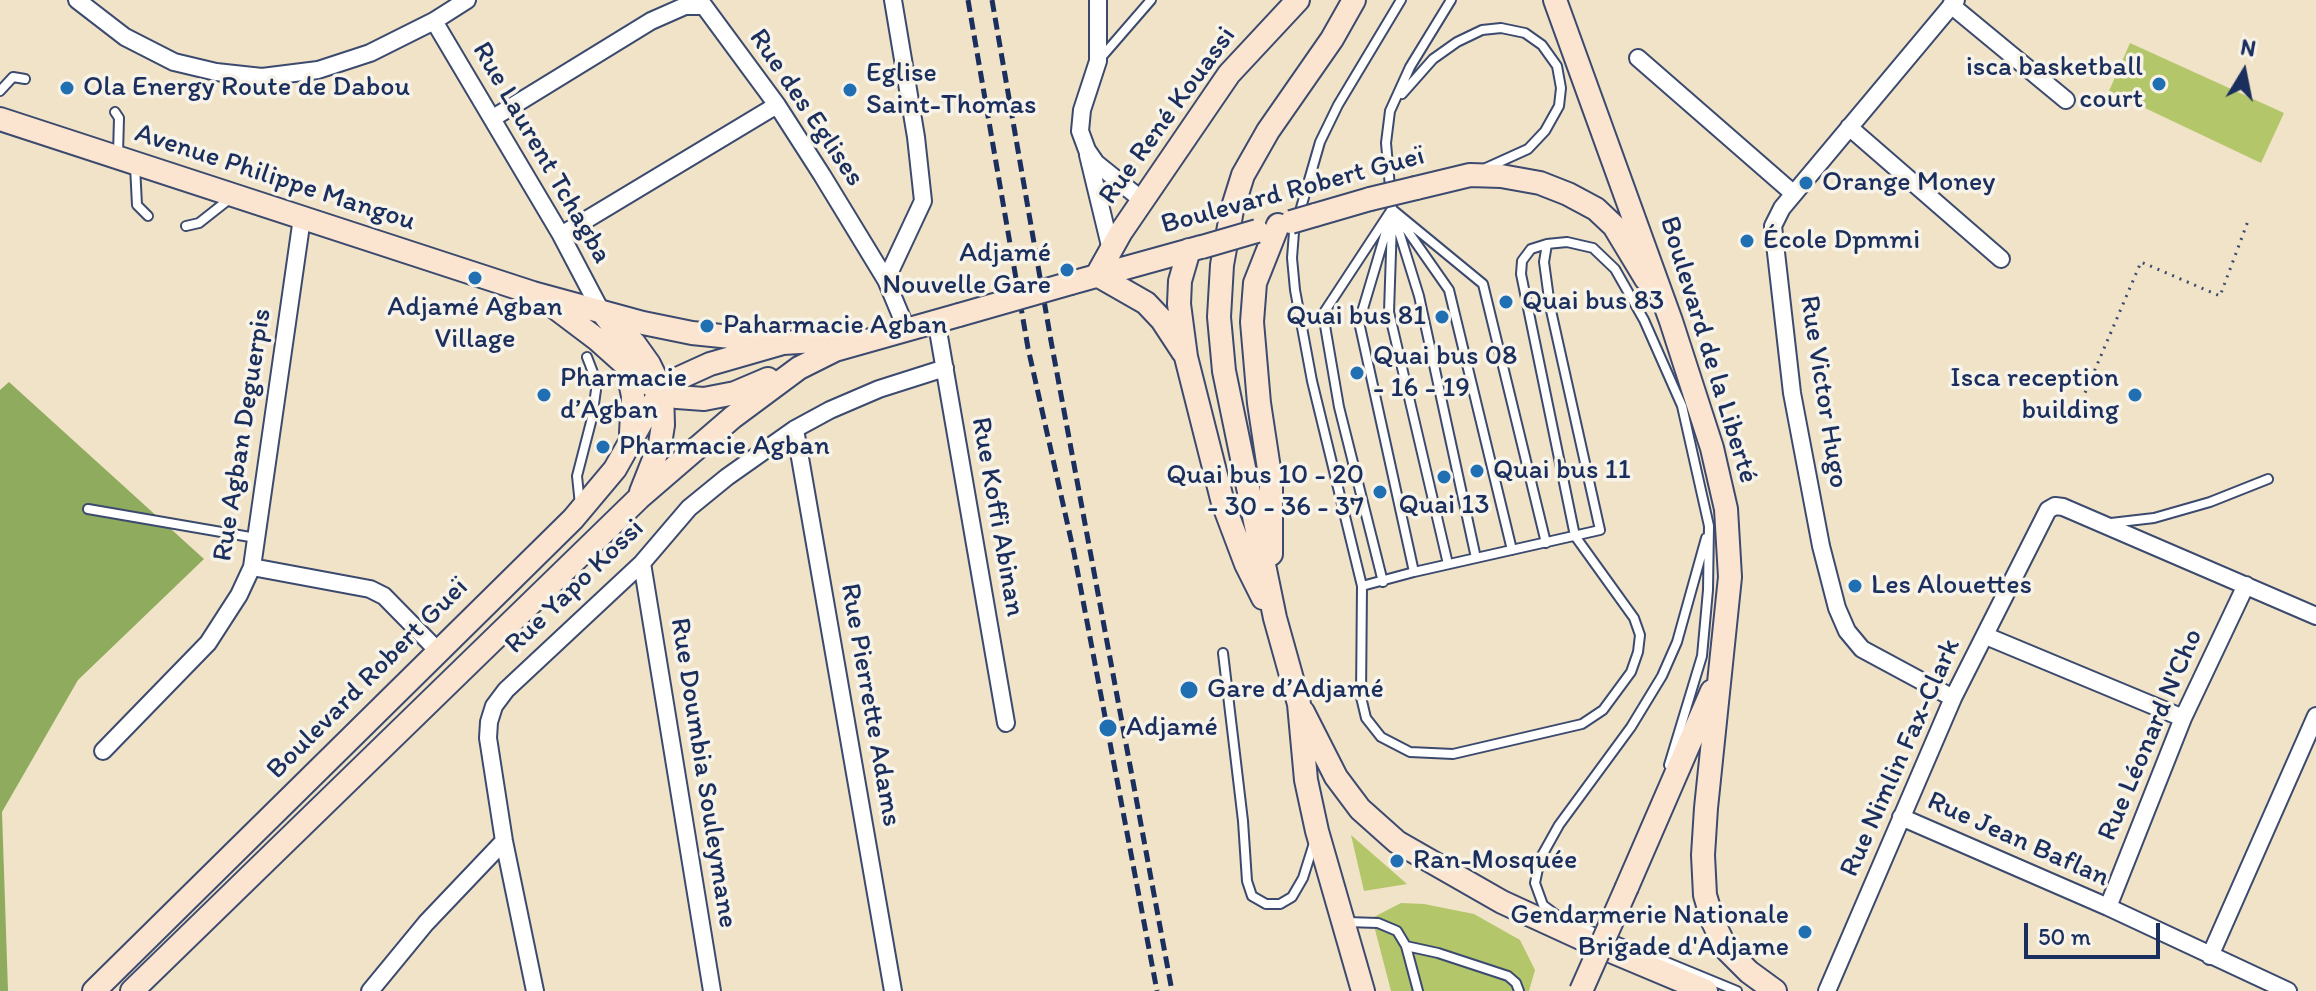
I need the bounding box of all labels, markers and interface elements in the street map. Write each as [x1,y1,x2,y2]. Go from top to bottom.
street label: Rue René Kouassi [1092,21,1244,211]
street label: Rue des Eglises [741,23,871,193]
north arrow [2204,32,2284,112]
text: N [2239,33,2258,62]
street label: Rue Laurent Tchagba [464,36,618,270]
place label: isca basketball court [1966,51,2143,117]
place label: Eglise Saint-Thomas [866,57,1036,123]
place label: Ola Energy Route de Dabou [83,71,410,105]
marker: isca basketball court [2150,75,2168,93]
marker: Ola Energy Route de Dabou [58,79,76,97]
marker: Eglise Saint-Thomas [841,81,859,99]
street label: Avenue Philippe Mangou [130,117,420,239]
street label: Boulevard Robert Gueï [1158,140,1428,242]
place label: Orange Money [1822,166,1995,200]
marker: Orange Money [1797,174,1815,192]
street label: Boulevard de la Liberté [1651,213,1765,487]
place label: École Dpmmi [1763,224,1920,258]
marker: École Dpmmi [1738,232,1756,250]
place label: Adjamé Nouvelle Gare [882,237,1051,303]
marker: Adjamé Nouvelle Gare [1058,261,1076,279]
marker: Adjamé Agban Village [466,269,484,287]
place label: Quai bus 83 [1522,285,1664,319]
place label: Adjamé Agban Village [387,291,563,357]
marker: Quai bus 83 [1497,293,1515,311]
street label: Rue Victor Hugo [1791,293,1855,491]
place label: Quai bus 81 [1286,300,1426,334]
street label: Rue Agban Deguerpis [206,306,280,564]
marker: Quai bus 81 [1433,308,1451,326]
place label: Paharmacie Agban [723,309,947,343]
marker: Paharmacie Agban [698,317,716,335]
place label: Quai bus 08 - 16 - 19 [1373,340,1517,406]
place label: Pharmacie d’Agban [560,362,687,428]
place label: Isca reception building [1950,362,2119,428]
marker: Quai bus 08 - 16 - 19 [1348,364,1366,382]
marker: Pharmacie d’Agban [535,386,553,404]
marker: Isca reception building [2126,386,2144,404]
street label: Rue Koffi Abinan [963,415,1031,619]
place label: Pharmacie Agban [619,430,830,464]
marker: Pharmacie Agban [594,438,612,456]
place label: Quai bus 11 [1493,454,1631,488]
place label: Quai bus 10 - 20 - 30 - 36 - 37 [1166,459,1364,525]
marker: Quai bus 11 [1468,462,1486,480]
marker: Quai 13 [1435,468,1453,486]
marker: Quai bus 10 - 20 - 30 - 36 - 37 [1371,483,1389,501]
place label: Quai 13 [1398,489,1490,523]
street label: Rue Yapo Kossi [499,512,651,662]
place label: Les Alouettes [1871,569,2032,603]
street label: Boulevard Robert Gueï [260,571,476,787]
marker: Les Alouettes [1846,577,1864,595]
street label: Rue Pierrette Adams [832,581,908,829]
street label: Rue Doumbia Souleymane [662,616,744,930]
street label: Rue Léonard N'Cho [2091,624,2211,846]
street label: Rue Nimlin Fax-Clark [1833,634,1969,882]
place label: Gare d’Adjamé [1207,673,1384,707]
marker: Gare d’Adjamé [1178,679,1200,701]
place label: Adjamé [1126,711,1218,745]
marker: Adjamé [1097,717,1119,739]
street label: Rue Jean Baflan [1922,785,2114,895]
place label: Ran-Mosquée [1413,844,1577,878]
marker: Ran-Mosquée [1388,852,1406,870]
place label: Gendarmerie Nationale Brigade d'Adjame [1510,899,1789,965]
scale bar [2028,907,2164,957]
text: 50 m [2038,922,2091,951]
marker: Gendarmerie Nationale Brigade d'Adjame [1796,923,1814,941]

